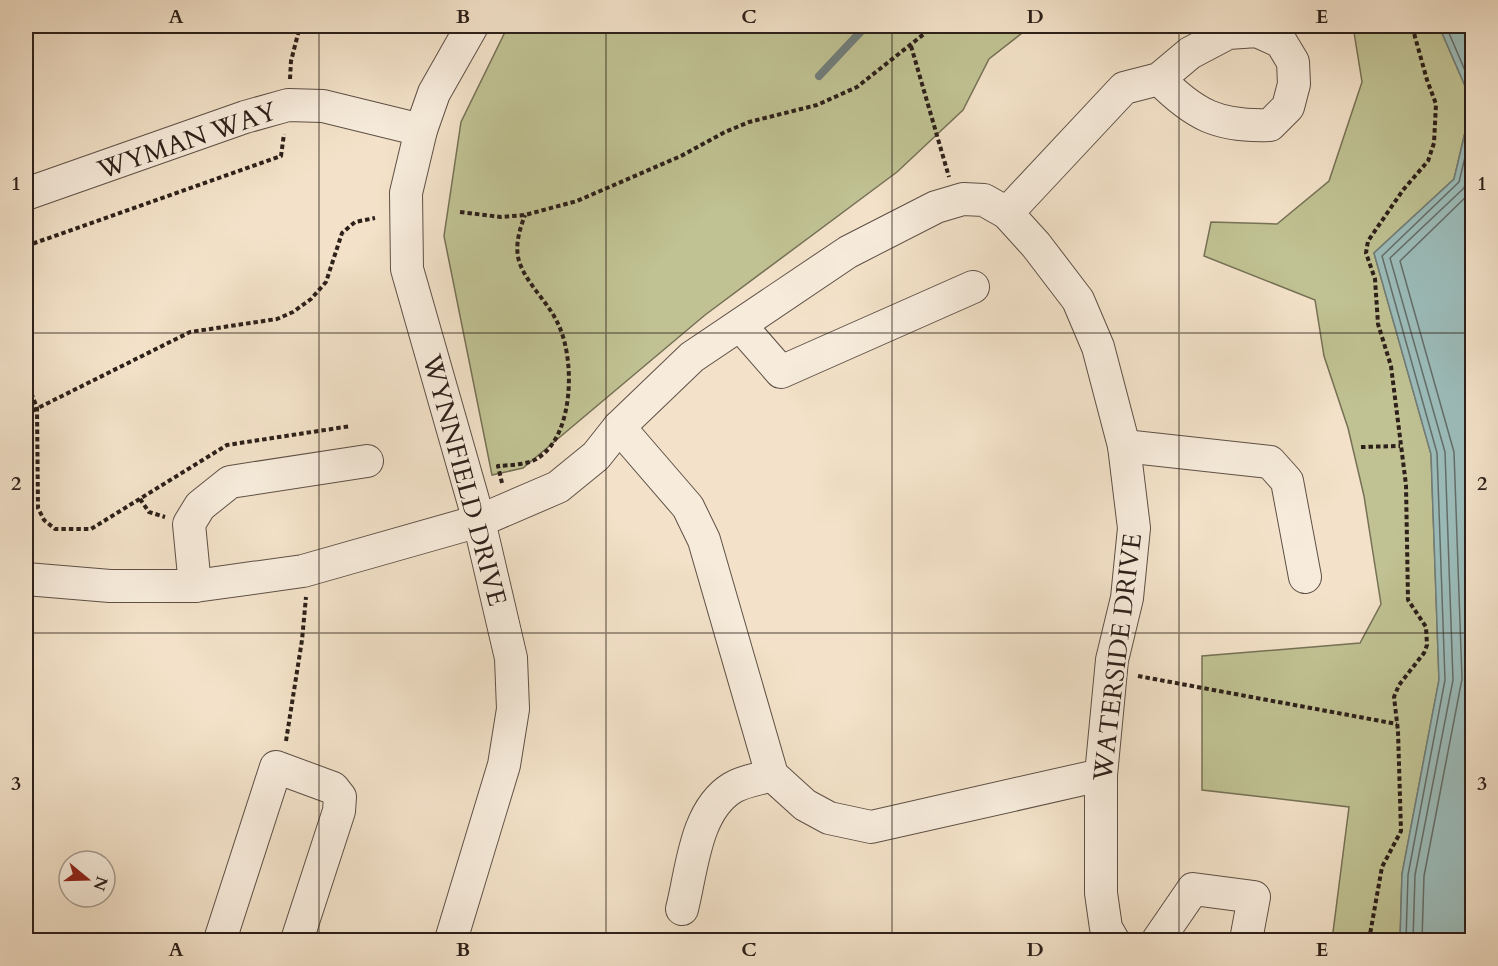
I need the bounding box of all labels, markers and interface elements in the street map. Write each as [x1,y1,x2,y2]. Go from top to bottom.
text: A [168,3,184,30]
text: B [456,3,470,30]
text: C [741,3,757,30]
text: D [1026,3,1044,30]
text: E [1316,3,1328,30]
street label: WYMAN WAY [92,93,282,188]
text: 1 [11,170,21,197]
text: 1 [1477,170,1487,197]
street label: WYNNFIELD DRIVE [414,349,515,610]
text: 2 [11,470,21,497]
text: 2 [1477,470,1487,497]
street label: WATERSIDE DRIVE [1085,531,1150,784]
text: 3 [11,770,21,797]
text: 3 [1477,770,1487,797]
north arrow [57,849,117,909]
text: N [88,873,113,894]
text: A [168,936,184,963]
text: B [456,936,470,963]
text: C [741,936,757,963]
text: D [1026,936,1044,963]
text: E [1316,936,1328,963]

